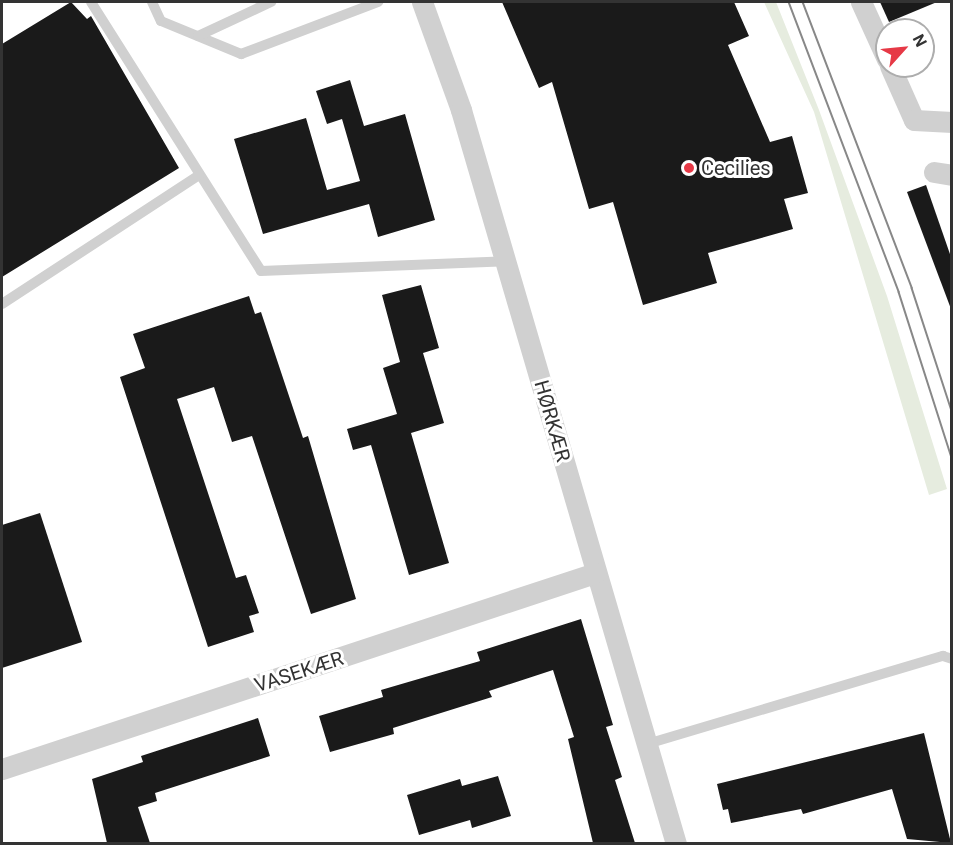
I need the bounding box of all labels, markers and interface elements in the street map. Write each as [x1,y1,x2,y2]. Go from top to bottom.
north arrow [875,18,935,78]
text: N [909,31,931,50]
place label: Cecilies [701,156,771,180]
marker: Cecilies [682,161,696,175]
street label: HØRKÆR [529,377,575,465]
street label: VASEKÆR [252,646,346,698]

